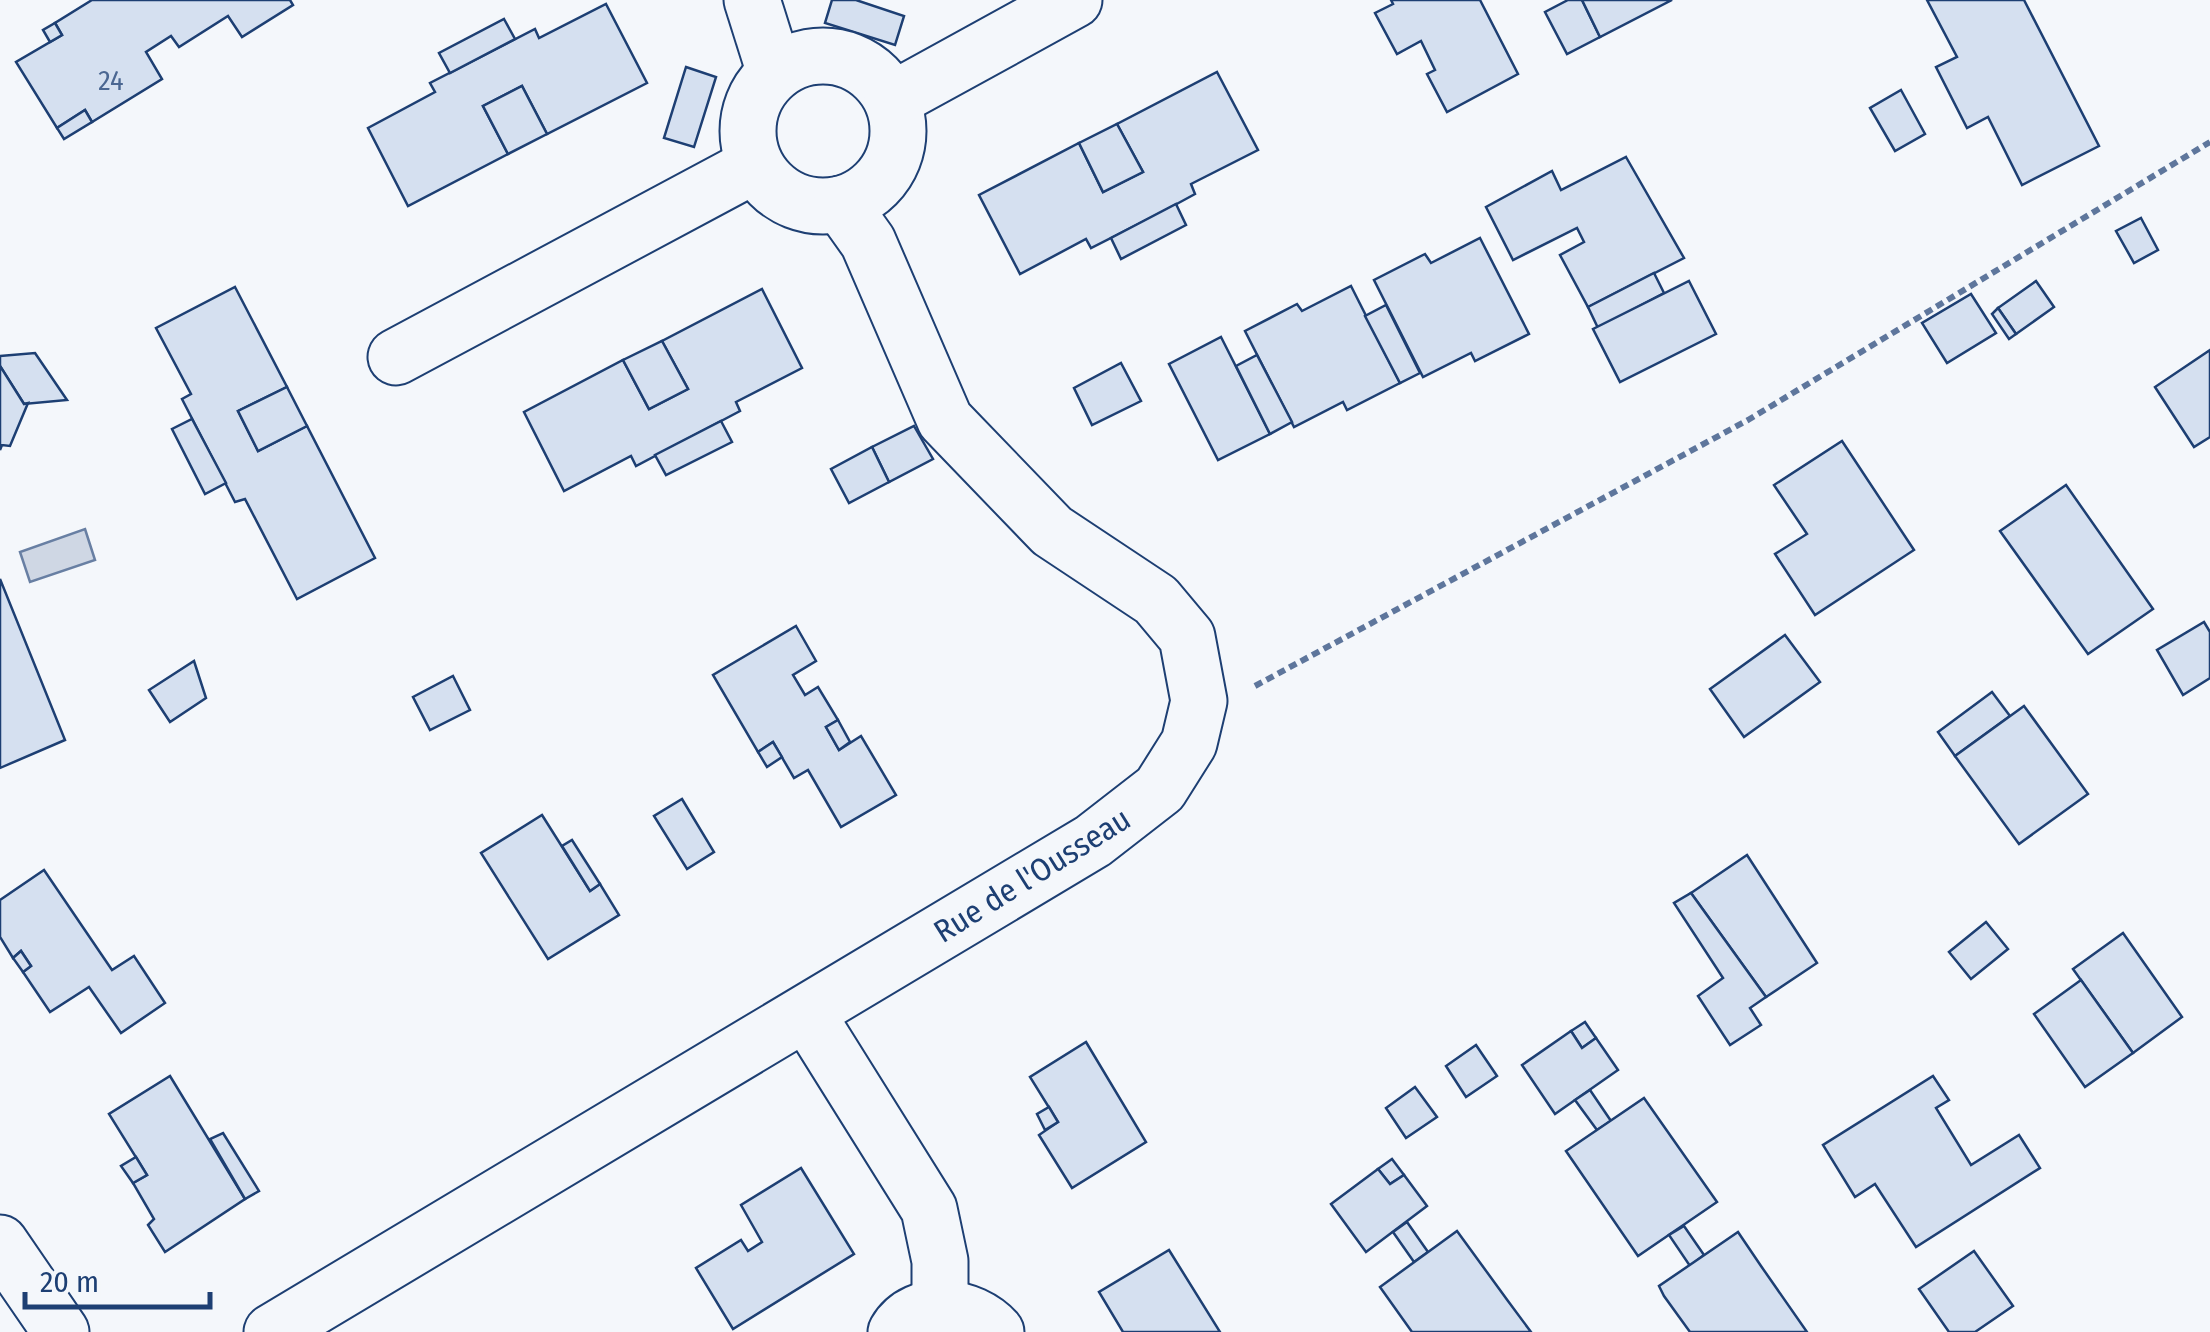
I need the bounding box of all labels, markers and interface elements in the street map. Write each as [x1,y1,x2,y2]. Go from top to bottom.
house number: 24 [98,64,124,97]
street label: Rue de l'Ousseau [927,799,1137,951]
scale bar [25,1247,210,1309]
text: 20 m [40,1264,99,1300]

